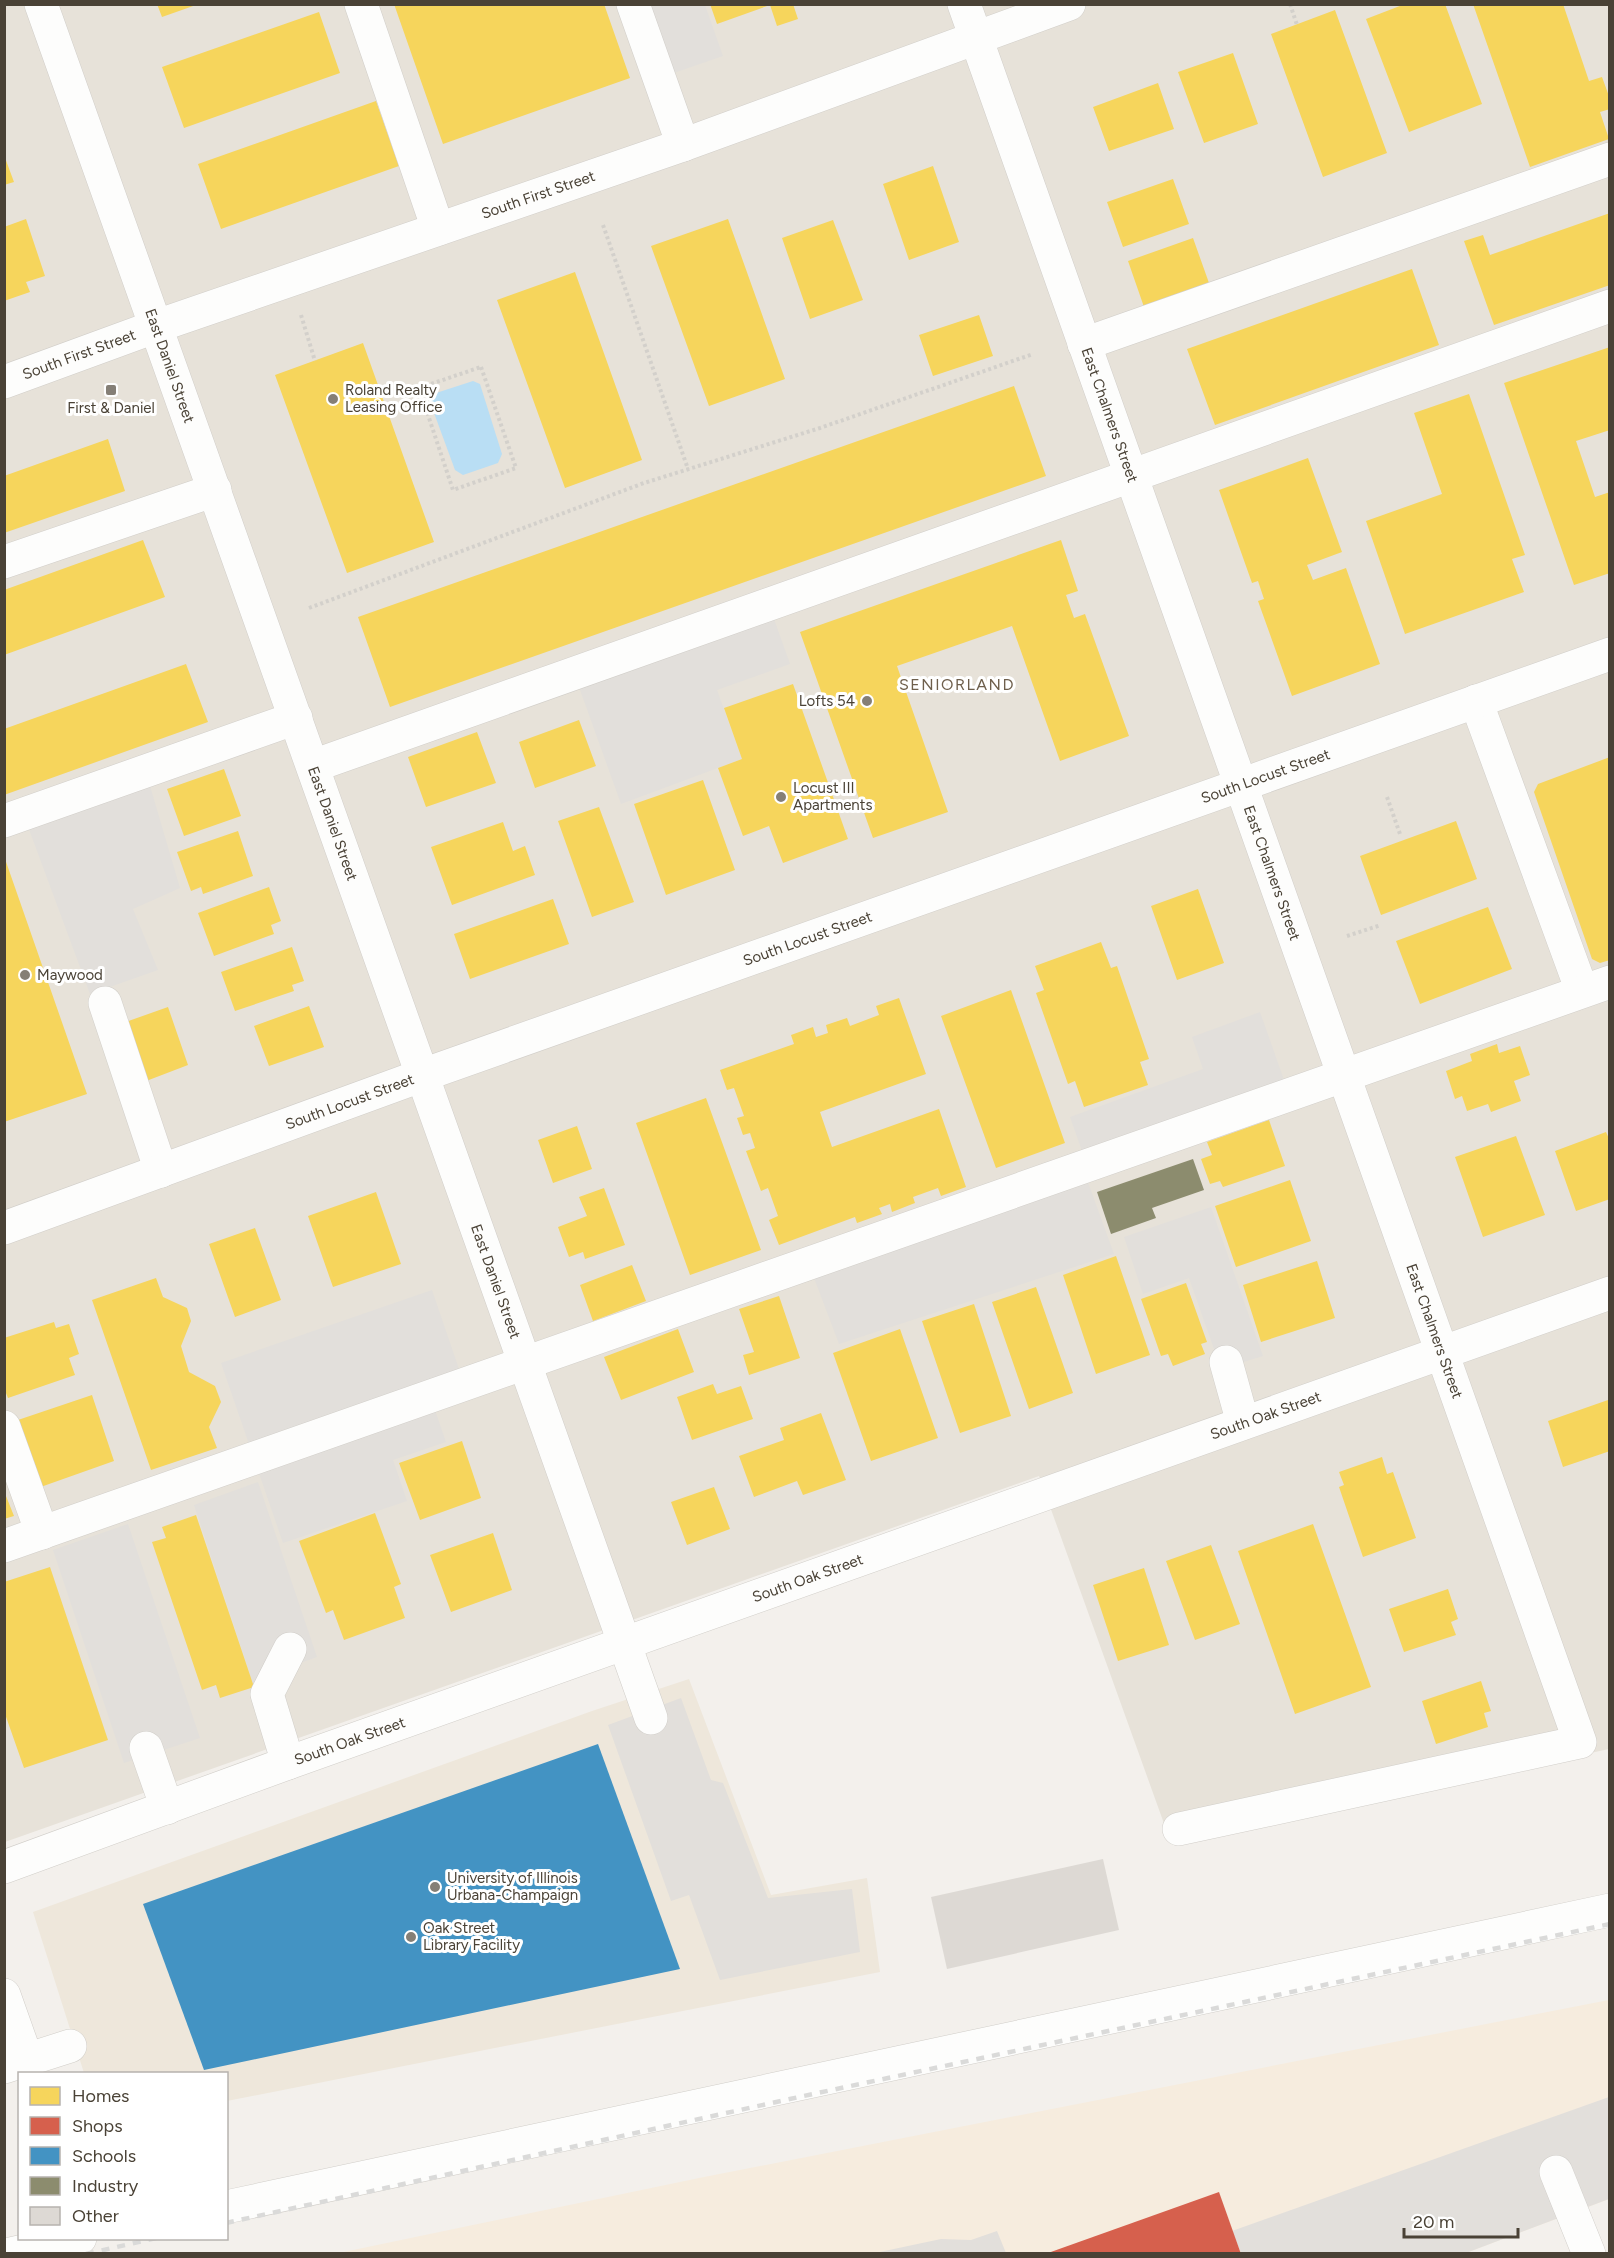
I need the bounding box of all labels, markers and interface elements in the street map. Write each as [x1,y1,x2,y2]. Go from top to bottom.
street label: South First Street [479,167,598,223]
street label: East Daniel Street [141,306,198,426]
street label: South First Street [20,325,139,383]
street label: East Chalmers Street [1077,345,1142,485]
place label: Roland Realty Leasing Office [345,381,443,416]
marker: First & Daniel [104,383,118,397]
marker: Roland Realty Leasing Office [326,392,340,406]
place label: First & Daniel [67,399,155,417]
district label: SENIORLAND [899,675,1015,694]
place label: Lofts 54 [799,692,855,710]
marker: Lofts 54 [860,694,874,708]
street label: South Locust Street [1199,745,1333,807]
street label: East Daniel Street [304,764,361,884]
place label: Locust III Apartments [793,779,872,814]
marker: Locust III Apartments [774,790,788,804]
street label: East Chalmers Street [1240,803,1304,943]
street label: South Locust Street [741,907,875,970]
place label: Maywood [37,966,103,984]
marker: Maywood [18,968,32,982]
street label: South Locust Street [283,1070,417,1133]
street label: East Daniel Street [467,1222,524,1341]
street label: East Chalmers Street [1402,1261,1467,1401]
street label: South Oak Street [1208,1387,1324,1443]
street label: South Oak Street [750,1550,866,1606]
street label: South Oak Street [292,1713,408,1769]
place label: University of Illinois Urbana-Champaign [447,1869,578,1904]
marker: University of Illinois Urbana-Champaign [428,1880,442,1894]
place label: Oak Street Library Facility [423,1919,520,1954]
marker: Oak Street Library Facility [404,1930,418,1944]
legend [18,2072,228,2240]
text: Homes [72,2085,130,2107]
text: Shops [72,2115,123,2137]
text: Schools [72,2145,136,2167]
text: Industry [72,2175,139,2197]
scale bar [1404,2201,1518,2239]
text: Other [72,2205,119,2227]
text: 20 m [1413,2211,1454,2233]

